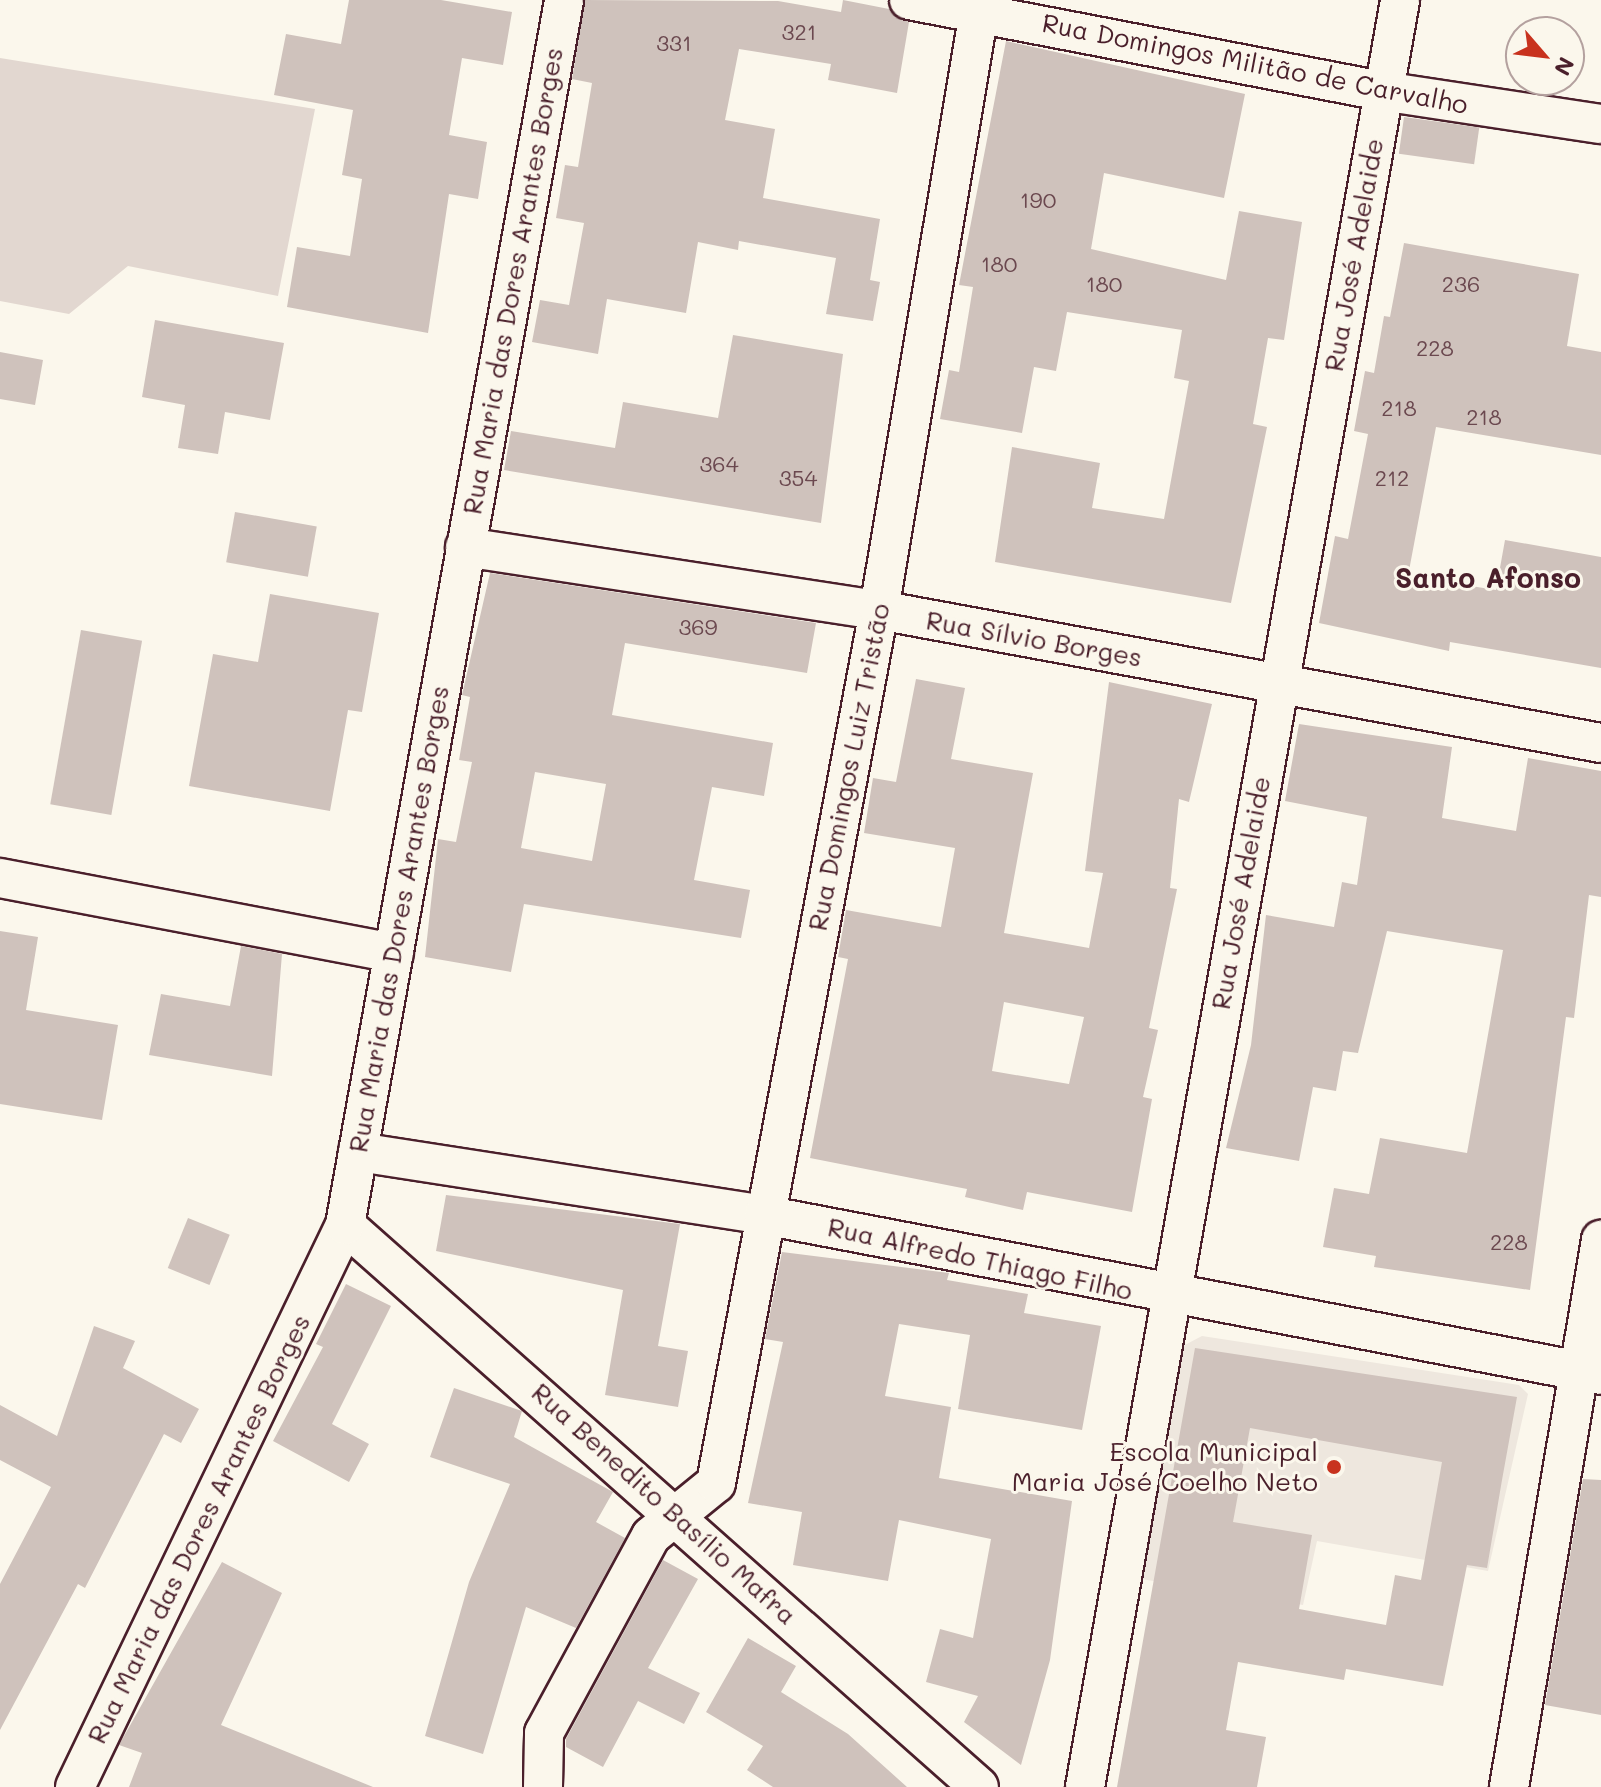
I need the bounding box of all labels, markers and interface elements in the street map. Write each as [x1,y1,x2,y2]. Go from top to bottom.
street label: Rua Domingos Militão de Carvalho [1039,7,1471,121]
north arrow [1505,16,1585,96]
house number: 321 [782,19,816,45]
house number: 331 [656,30,692,56]
street label: Rua Maria das Dores Arantes Borges [457,45,569,517]
text: N [1548,52,1582,81]
street label: Rua José Adelaide [1318,136,1390,374]
house number: 190 [1020,187,1056,213]
house number: 180 [981,251,1017,277]
house number: 180 [1086,271,1122,297]
house number: 236 [1442,271,1480,297]
house number: 228 [1416,335,1454,361]
house number: 218 [1381,395,1417,421]
house number: 218 [1466,404,1502,430]
house number: 364 [699,451,739,477]
house number: 354 [779,465,817,491]
house number: 212 [1375,465,1409,491]
district label: Santo Afonso [1395,560,1581,594]
street label: Rua Domingos Luiz Tristão [802,601,896,933]
street label: Rua Sílvio Borges [924,605,1144,673]
house number: 369 [678,614,718,640]
street label: Rua Maria das Dores Arantes Borges [343,683,455,1155]
street label: Rua José Adelaide [1205,774,1277,1012]
street label: Rua Alfredo Thiago Filho [825,1211,1135,1307]
house number: 228 [1490,1229,1528,1255]
street label: Rua Maria das Dores Arantes Borges [81,1309,317,1749]
street label: Rua Benedito Basílio Mafra [525,1377,803,1631]
place label: Escola Municipal Maria José Coelho Neto [1012,1436,1318,1498]
marker: Escola Municipal Maria José Coelho Neto [1325,1458,1343,1476]

